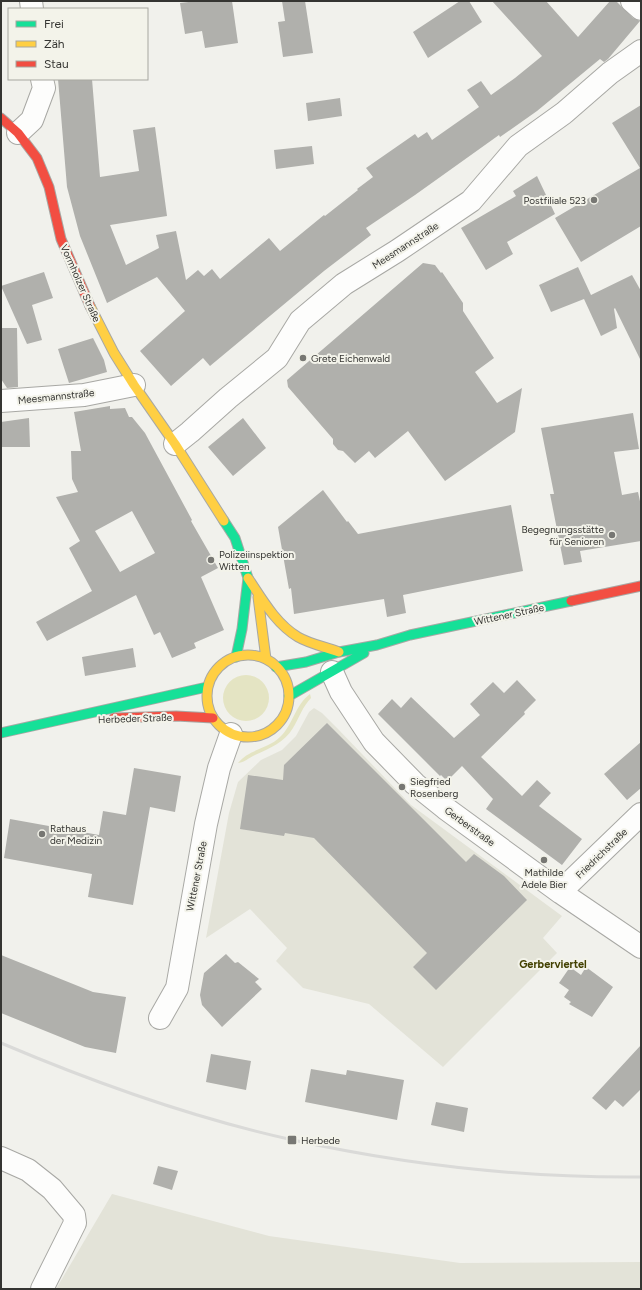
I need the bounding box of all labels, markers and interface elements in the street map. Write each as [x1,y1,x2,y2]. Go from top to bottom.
legend [8,8,148,80]
text: Frei [44,17,64,31]
text: Zäh [44,37,65,51]
text: Stau [44,57,69,71]
place label: Postfiliale 523 [524,194,586,207]
marker: Postfiliale 523 [589,195,599,205]
street label: Meesmannstraße [370,219,441,272]
street label: Vormholzer Straße [58,242,104,324]
place label: Grete Eichenwald [311,352,390,365]
marker: Grete Eichenwald [298,353,308,363]
street label: Meesmannstraße [17,386,95,407]
place label: Begegnungsstätte für Senioren [521,523,605,548]
marker: Begegnungsstätte für Senioren [607,530,617,540]
place label: Polizeiinspektion Witten [219,548,294,573]
marker: Polizeiinspektion Witten [206,555,216,565]
street label: Wittener Straße [473,601,546,628]
street label: Herbeder Straße [98,711,173,726]
place label: Siegfried Rosenberg [410,775,458,800]
marker: Siegfried Rosenberg [397,782,407,792]
street label: Gerberstraße [442,804,498,849]
place label: Rathaus der Medizin [50,822,102,847]
street label: Friedrichstraße [573,825,630,881]
marker: Rathaus der Medizin [37,829,47,839]
street label: Wittener Straße [183,839,210,912]
marker: Mathilde Adele Bier [539,855,549,865]
place label: Mathilde Adele Bier [521,866,567,891]
district label: Gerberviertel [519,958,587,971]
marker: Herbede [286,1134,298,1146]
place label: Herbede [301,1134,341,1147]

